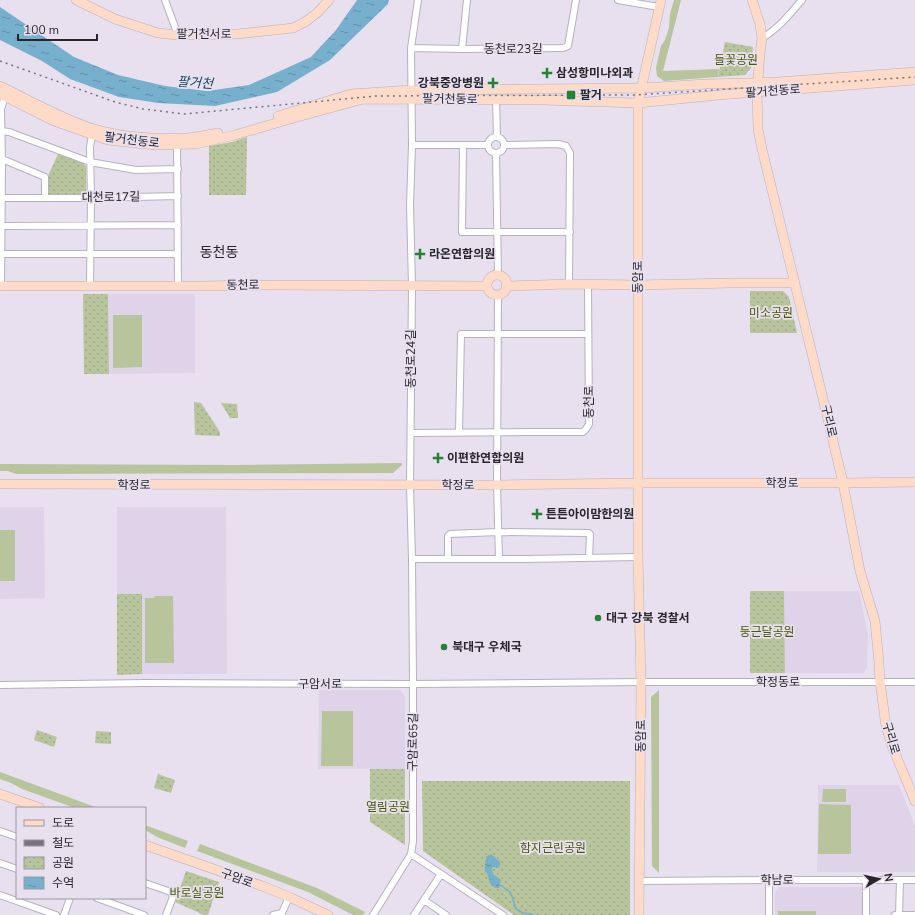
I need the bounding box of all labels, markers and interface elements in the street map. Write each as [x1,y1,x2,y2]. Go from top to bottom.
scale bar [18,16,97,42]
text: 100 m [24,22,59,38]
street label: 팔거천서로 [176,26,232,42]
street label: 동천로23길 [484,41,542,57]
park label: 들꽃공원 [714,52,758,68]
place label: 삼성항미나외과 [556,65,633,81]
marker: 삼성항미나외과 [541,67,553,79]
water label: 팔거천 [176,73,215,93]
place label: 강북중앙병원 [418,75,484,91]
marker: 강북중앙병원 [487,77,499,89]
street label: 팔거천동로 [745,81,801,101]
place label: 팔거 [580,87,602,103]
marker: 팔거 [565,89,577,101]
street label: 팔거천동로 [422,91,478,107]
street label: 팔거천동로 [104,129,160,151]
street label: 대천로17길 [82,188,140,206]
district label: 동천동 [200,243,238,262]
place label: 라온연합의원 [429,246,495,262]
marker: 라온연합의원 [414,248,426,260]
street label: 동암로 [630,260,646,294]
street label: 동천로 [226,277,260,293]
park label: 미소공원 [749,305,793,321]
street label: 동천로24길 [403,330,419,388]
street label: 동천로 [581,385,597,419]
street label: 구리로 [817,403,841,439]
place label: 이편한연합의원 [447,450,524,466]
marker: 이편한연합의원 [432,452,444,464]
street label: 학정로 [765,475,799,491]
street label: 학정로 [117,477,151,493]
street label: 학정로 [441,477,475,493]
place label: 튼튼아이맘한의원 [546,506,634,522]
marker: 튼튼아이맘한의원 [531,508,543,520]
place label: 대구 강북 경찰서 [606,610,690,626]
marker: 대구 강북 경찰서 [593,613,603,623]
park label: 둥근달공원 [739,624,795,640]
place label: 북대구 우체국 [452,639,521,655]
marker: 북대구 우체국 [439,642,449,652]
street label: 학정동로 [756,674,800,690]
street label: 구암서로 [298,676,342,692]
street label: 구암로65길 [404,713,422,771]
street label: 동암로 [633,719,649,753]
street label: 구리로 [879,720,903,756]
park label: 열림공원 [366,799,410,815]
legend [16,807,146,899]
text: 도로 [52,815,74,831]
text: 철도 [52,835,74,851]
park label: 함지근린공원 [520,840,586,856]
text: 공원 [52,855,74,871]
north arrow [859,859,899,899]
street label: 구암로 [219,865,255,891]
street label: 학남로 [760,872,794,888]
text: N [880,872,896,883]
text: 수역 [52,875,74,891]
park label: 바로실공원 [169,885,225,901]

